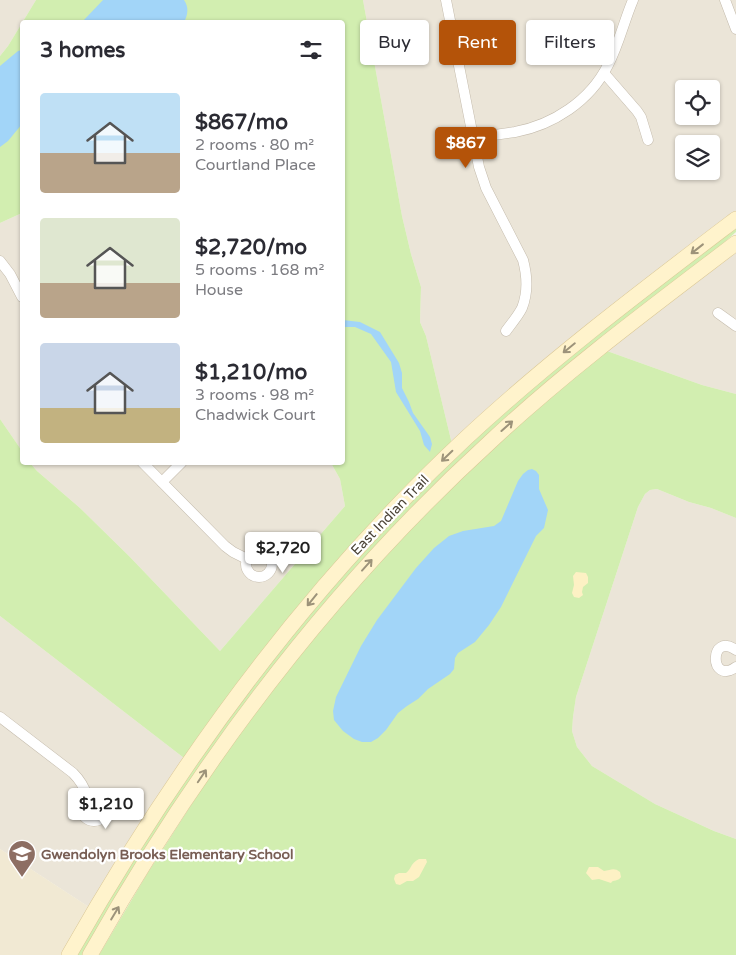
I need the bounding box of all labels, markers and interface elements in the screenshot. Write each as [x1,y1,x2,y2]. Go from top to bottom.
chip: Buy [360,20,429,65]
chip: Rent [439,20,516,65]
chip: Filters [526,20,614,65]
icon: filters [297,36,325,64]
text: 3 homes [40,38,125,63]
map controls [675,80,720,180]
button: locate [675,80,720,125]
text: $867/mo [195,110,288,135]
icon: home [80,113,140,173]
pin: $867 [436,126,496,169]
text: $867 [446,133,486,153]
text: 2 rooms · 80 m² [195,135,314,155]
button: layers [675,135,720,180]
text: Courtland Place [195,155,316,175]
text: $2,720/mo [195,235,307,260]
icon: home [80,238,140,298]
one-way arrow [691,243,704,254]
text: 5 rooms · 168 m² [195,260,324,280]
text: House [195,280,243,300]
one-way arrow [563,343,576,354]
text: $1,210/mo [195,360,307,385]
icon: home [80,363,140,423]
text: 3 rooms · 98 m² [195,385,314,405]
text: Chadwick Court [195,405,316,425]
one-way arrow [500,420,513,432]
one-way arrow [441,450,454,462]
street label: East Indian Trail [347,471,433,559]
pin: $2,720 [242,532,324,574]
text: $2,720 [256,538,310,558]
one-way arrow [361,559,373,572]
one-way arrow [307,593,318,606]
one-way arrow [197,769,207,783]
pin: $1,210 [65,788,147,830]
text: $1,210 [79,794,133,814]
school or university icon: Gwendolyn Brooks Elementary School [7,839,37,878]
place label: Gwendolyn Brooks Elementary School [41,846,294,863]
one-way arrow [110,906,120,920]

